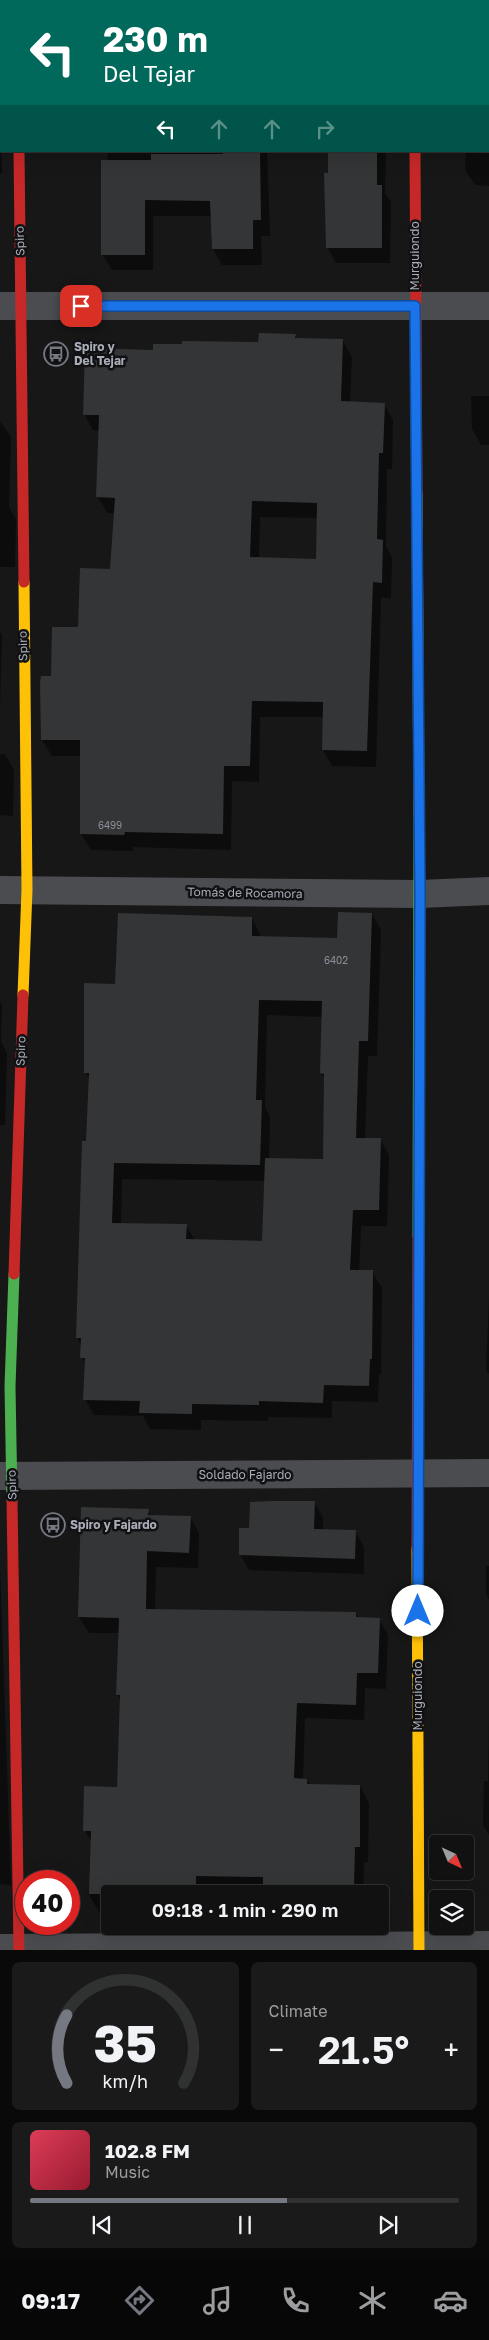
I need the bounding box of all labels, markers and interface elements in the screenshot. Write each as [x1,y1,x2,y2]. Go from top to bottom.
text: 230 m [103,18,208,60]
icon: left [20,20,85,85]
text: Del Tejar [103,60,195,87]
icon: left [152,115,180,143]
icon: ahead [205,115,233,143]
icon: ahead [258,115,286,143]
icon: right [311,115,339,143]
street label: Murguiondo [407,221,422,291]
street label: Spiro [11,226,28,256]
pin [60,285,102,327]
icon: arrive [67,292,95,320]
place label: Spiro y Del Tejar [74,339,126,368]
bus stop icon: Spiro y Del Tejar [43,341,69,367]
street label: Spiro [15,631,30,661]
house number: 6499 [98,819,122,831]
street label: Tomás de Rocamora [187,884,303,901]
house number: 6402 [324,954,348,966]
street label: Spiro [12,1036,29,1066]
street label: Soldado Fajardo [198,1467,292,1482]
street label: Spiro [3,1470,20,1500]
bus stop icon: Spiro y Fajardo [40,1512,66,1538]
place label: Spiro y Fajardo [70,1517,157,1532]
position arrow [391,1584,443,1636]
street label: Murguiondo [410,1661,425,1731]
north arrow [429,1835,474,1880]
map controls [429,1835,474,1935]
speed limit sign: 40 [15,1870,80,1935]
button: layers [429,1890,474,1935]
text: 09:18 · 1 min · 290 m [152,1898,338,1921]
text: Climate [269,2001,328,2021]
text: 35 [94,2011,157,2073]
text: 21.5° [318,2027,409,2072]
text: − [269,2033,284,2066]
text: + [444,2033,459,2066]
text: km/h [103,2070,148,2092]
text: 102.8 FM [105,2139,190,2162]
text: Music [105,2162,150,2182]
icon: previous [88,2211,116,2239]
icon: pause [231,2211,259,2239]
icon: next [374,2211,402,2239]
icon: directions [122,2283,157,2318]
icon: music [200,2283,235,2318]
icon: phone [278,2283,313,2318]
icon: climate [355,2283,390,2318]
icon: car [433,2283,468,2318]
text: 09:17 [21,2287,80,2314]

